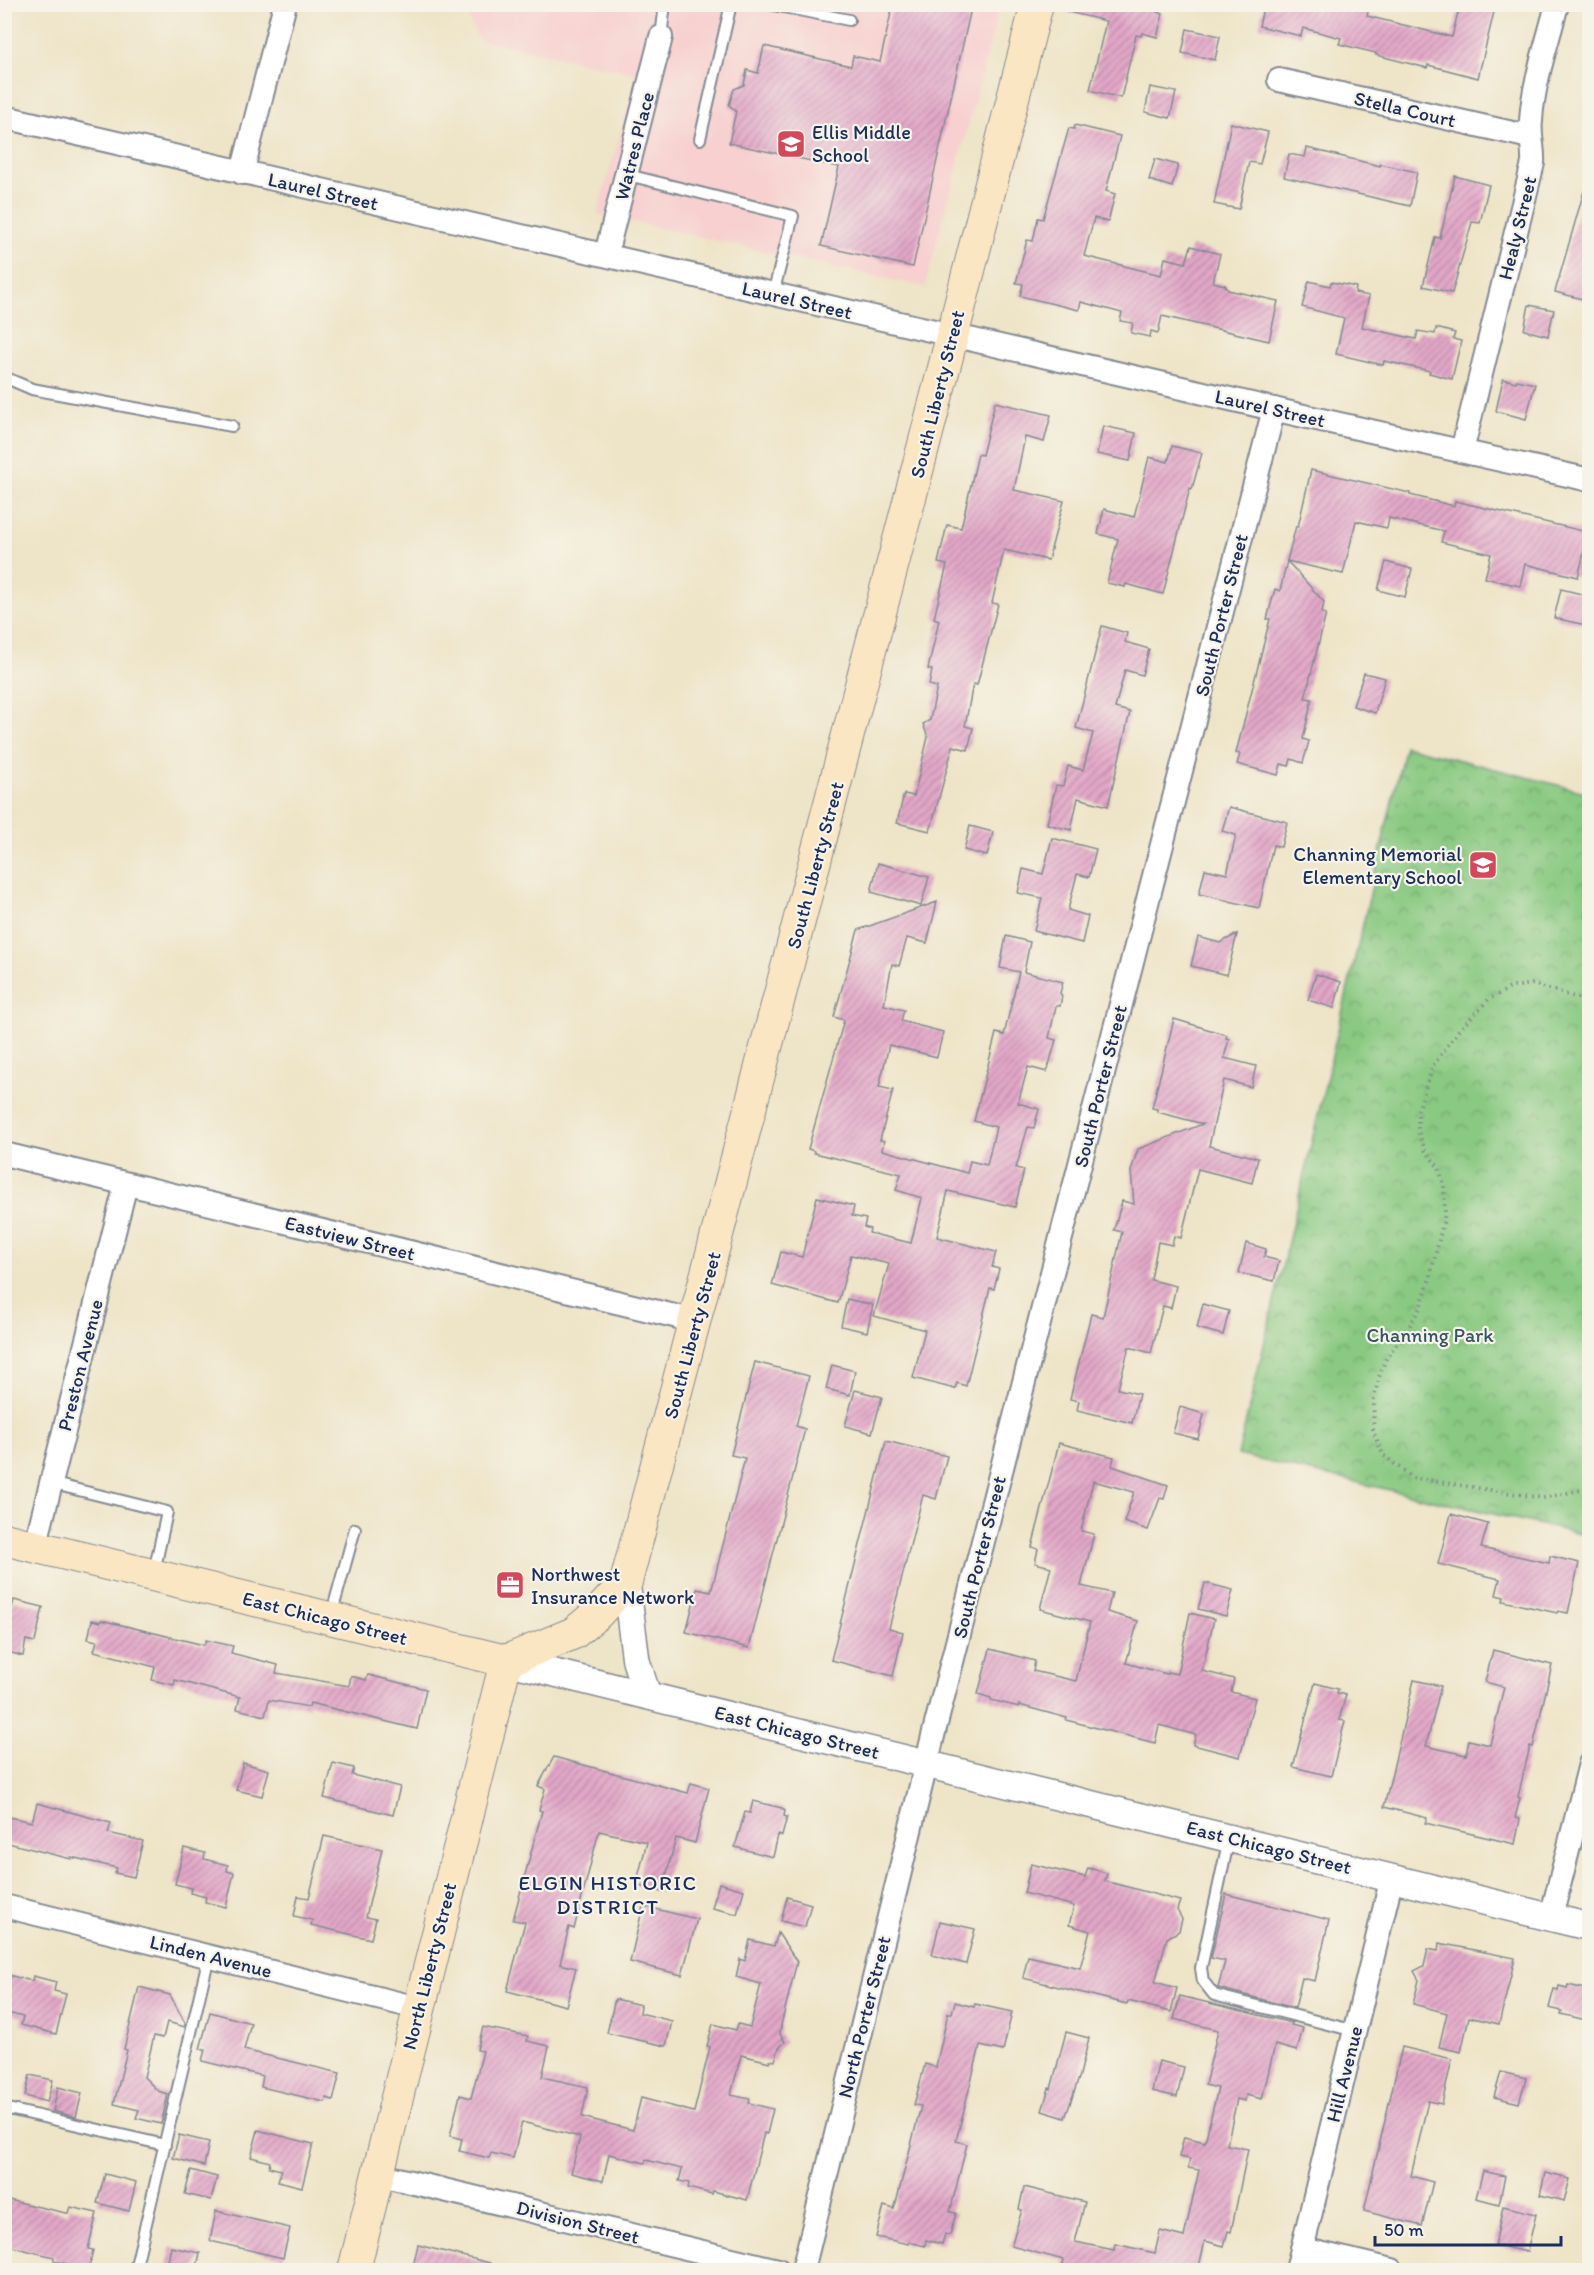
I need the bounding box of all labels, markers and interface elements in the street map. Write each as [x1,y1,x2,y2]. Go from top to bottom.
street label: Stella Court [1352,86,1459,132]
street label: Watres Place [609,89,659,203]
place label: Ellis Middle School [812,120,911,167]
school or university icon: Ellis Middle School [775,128,807,160]
street label: Laurel Street [266,167,381,215]
street label: Healy Street [1493,173,1542,282]
street label: Laurel Street [740,276,855,324]
street label: South Liberty Street [905,308,969,480]
street label: Laurel Street [1213,384,1328,432]
street label: South Porter Street [1189,531,1253,699]
street label: South Liberty Street [781,779,849,951]
place label: Channing Memorial Elementary School [1293,842,1462,889]
school or university icon: Channing Memorial Elementary School [1467,849,1499,881]
street label: South Porter Street [1068,1002,1132,1170]
street label: Eastview Street [282,1210,418,1266]
street label: South Liberty Street [658,1249,726,1421]
street label: Preston Avenue [52,1297,108,1433]
park label: Channing Park [1366,1323,1494,1347]
street label: South Porter Street [947,1473,1011,1641]
place label: Northwest Insurance Network [531,1562,695,1609]
office icon: Northwest Insurance Network [494,1569,526,1601]
street label: East Chicago Street [240,1586,410,1650]
street label: East Chicago Street [712,1700,882,1764]
street label: East Chicago Street [1184,1815,1354,1879]
district label: ELGIN HISTORIC DISTRICT [518,1870,698,1919]
street label: North Liberty Street [397,1880,461,2052]
street label: Linden Avenue [147,1929,275,1983]
street label: North Porter Street [832,1933,896,2101]
street label: Hill Avenue [1320,2023,1368,2125]
street label: Division Street [514,2195,642,2249]
scale bar [1375,2209,1561,2247]
text: 50 m [1384,2219,1424,2241]

